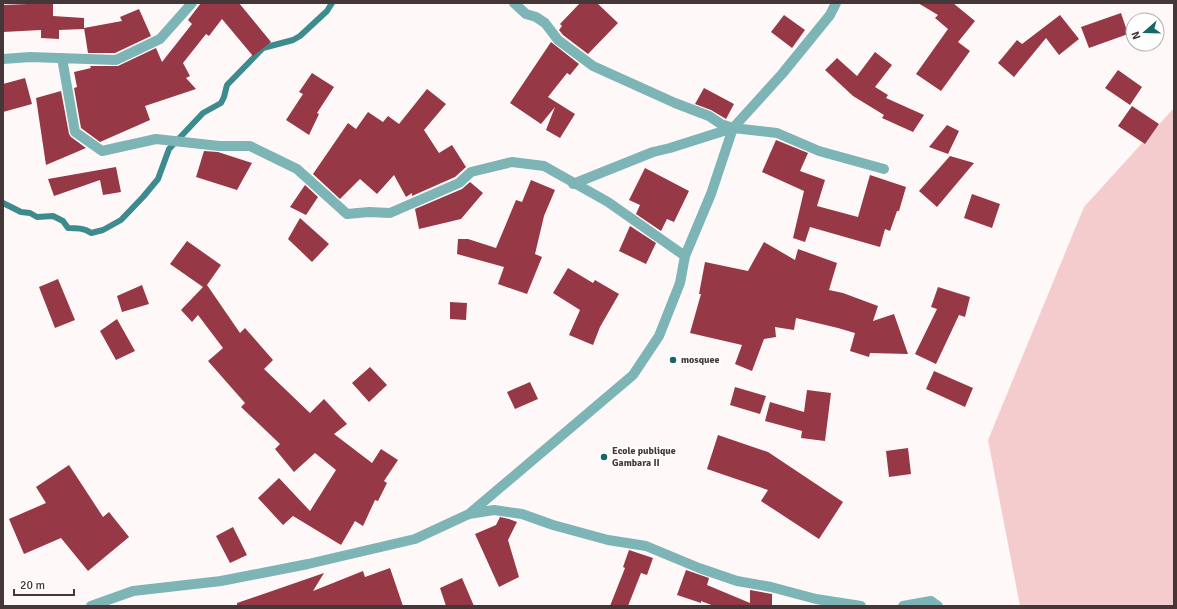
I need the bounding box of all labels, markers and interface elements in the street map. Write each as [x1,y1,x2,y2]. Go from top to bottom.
north arrow [1125,12,1165,52]
text: N [1129,29,1143,41]
place label: mosquee [681,354,720,366]
marker: mosquee [668,355,678,365]
place label: Ecole publique Gambara II [612,445,676,469]
marker: Ecole publique Gambara II [599,452,609,462]
scale bar [14,571,74,597]
text: 20 m [20,578,45,593]

